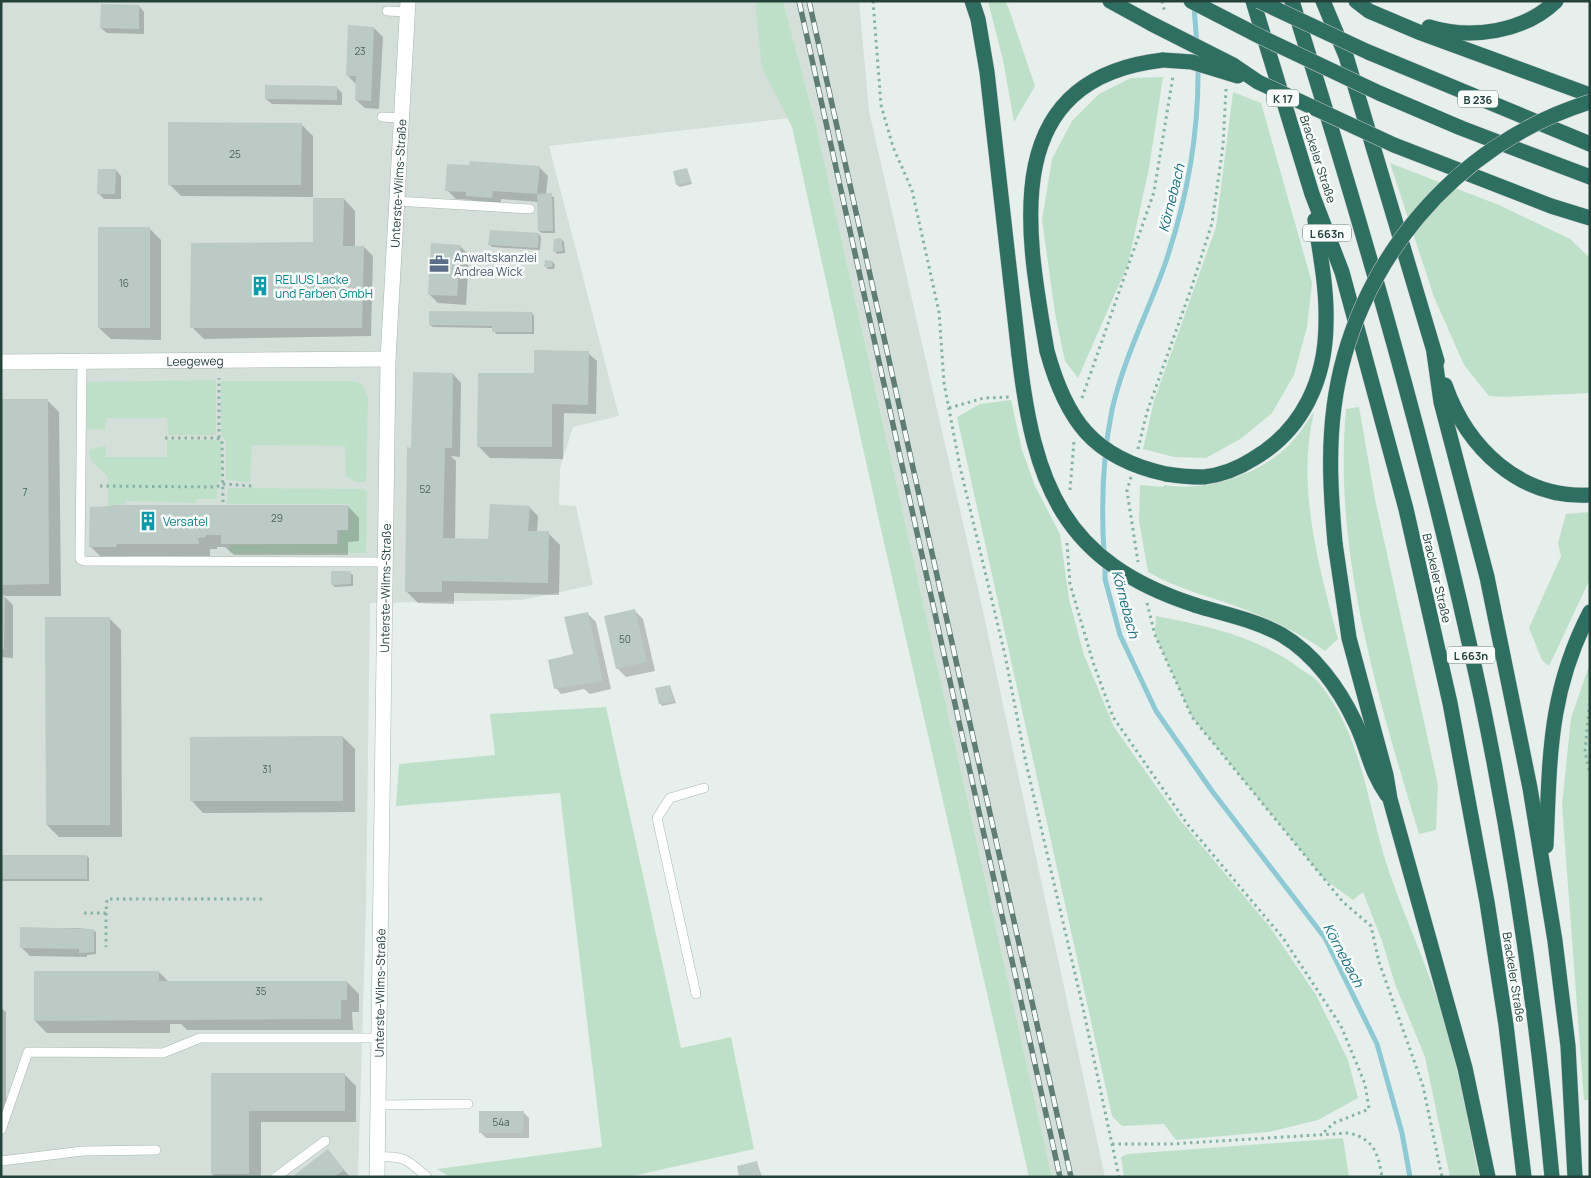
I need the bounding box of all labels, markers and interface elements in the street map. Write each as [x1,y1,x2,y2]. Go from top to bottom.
house number: 23 [354,44,366,58]
road number: K 17 [1267,90,1299,106]
road number: B 236 [1458,90,1498,108]
street label: Brackeler Straße [1296,113,1340,205]
street label: Unterste-Wilms-Straße [386,118,410,248]
house number: 25 [229,147,241,161]
water label: Körnebach [1153,161,1189,234]
road number: L 663n [1303,224,1351,242]
place label: Anwaltskanzlei Andrea Wick [454,249,537,280]
office icon: Anwaltskanzlei Andrea Wick [428,253,450,275]
place label: RELIUS Lacke und Farben GmbH [275,271,373,302]
building icon: RELIUS Lacke und Farben GmbH [249,275,271,297]
house number: 16 [119,276,129,290]
street label: Leegeweg [166,352,224,369]
house number: 52 [419,482,431,496]
house number: 7 [22,485,28,499]
building icon: Versatel [137,510,159,532]
house number: 29 [271,511,283,525]
place label: Versatel [163,513,208,530]
street label: Unterste-Wilms-Straße [376,523,394,653]
street label: Brackeler Straße [1418,532,1456,624]
water label: Körnebach [1108,568,1144,641]
house number: 50 [619,632,631,646]
road number: L 663n [1447,646,1495,664]
house number: 31 [262,762,272,776]
water label: Körnebach [1319,920,1369,991]
street label: Unterste-Wilms-Straße [370,928,389,1058]
street label: Brackeler Straße [1498,931,1530,1023]
house number: 35 [255,984,267,998]
house number: 54a [492,1115,510,1129]

